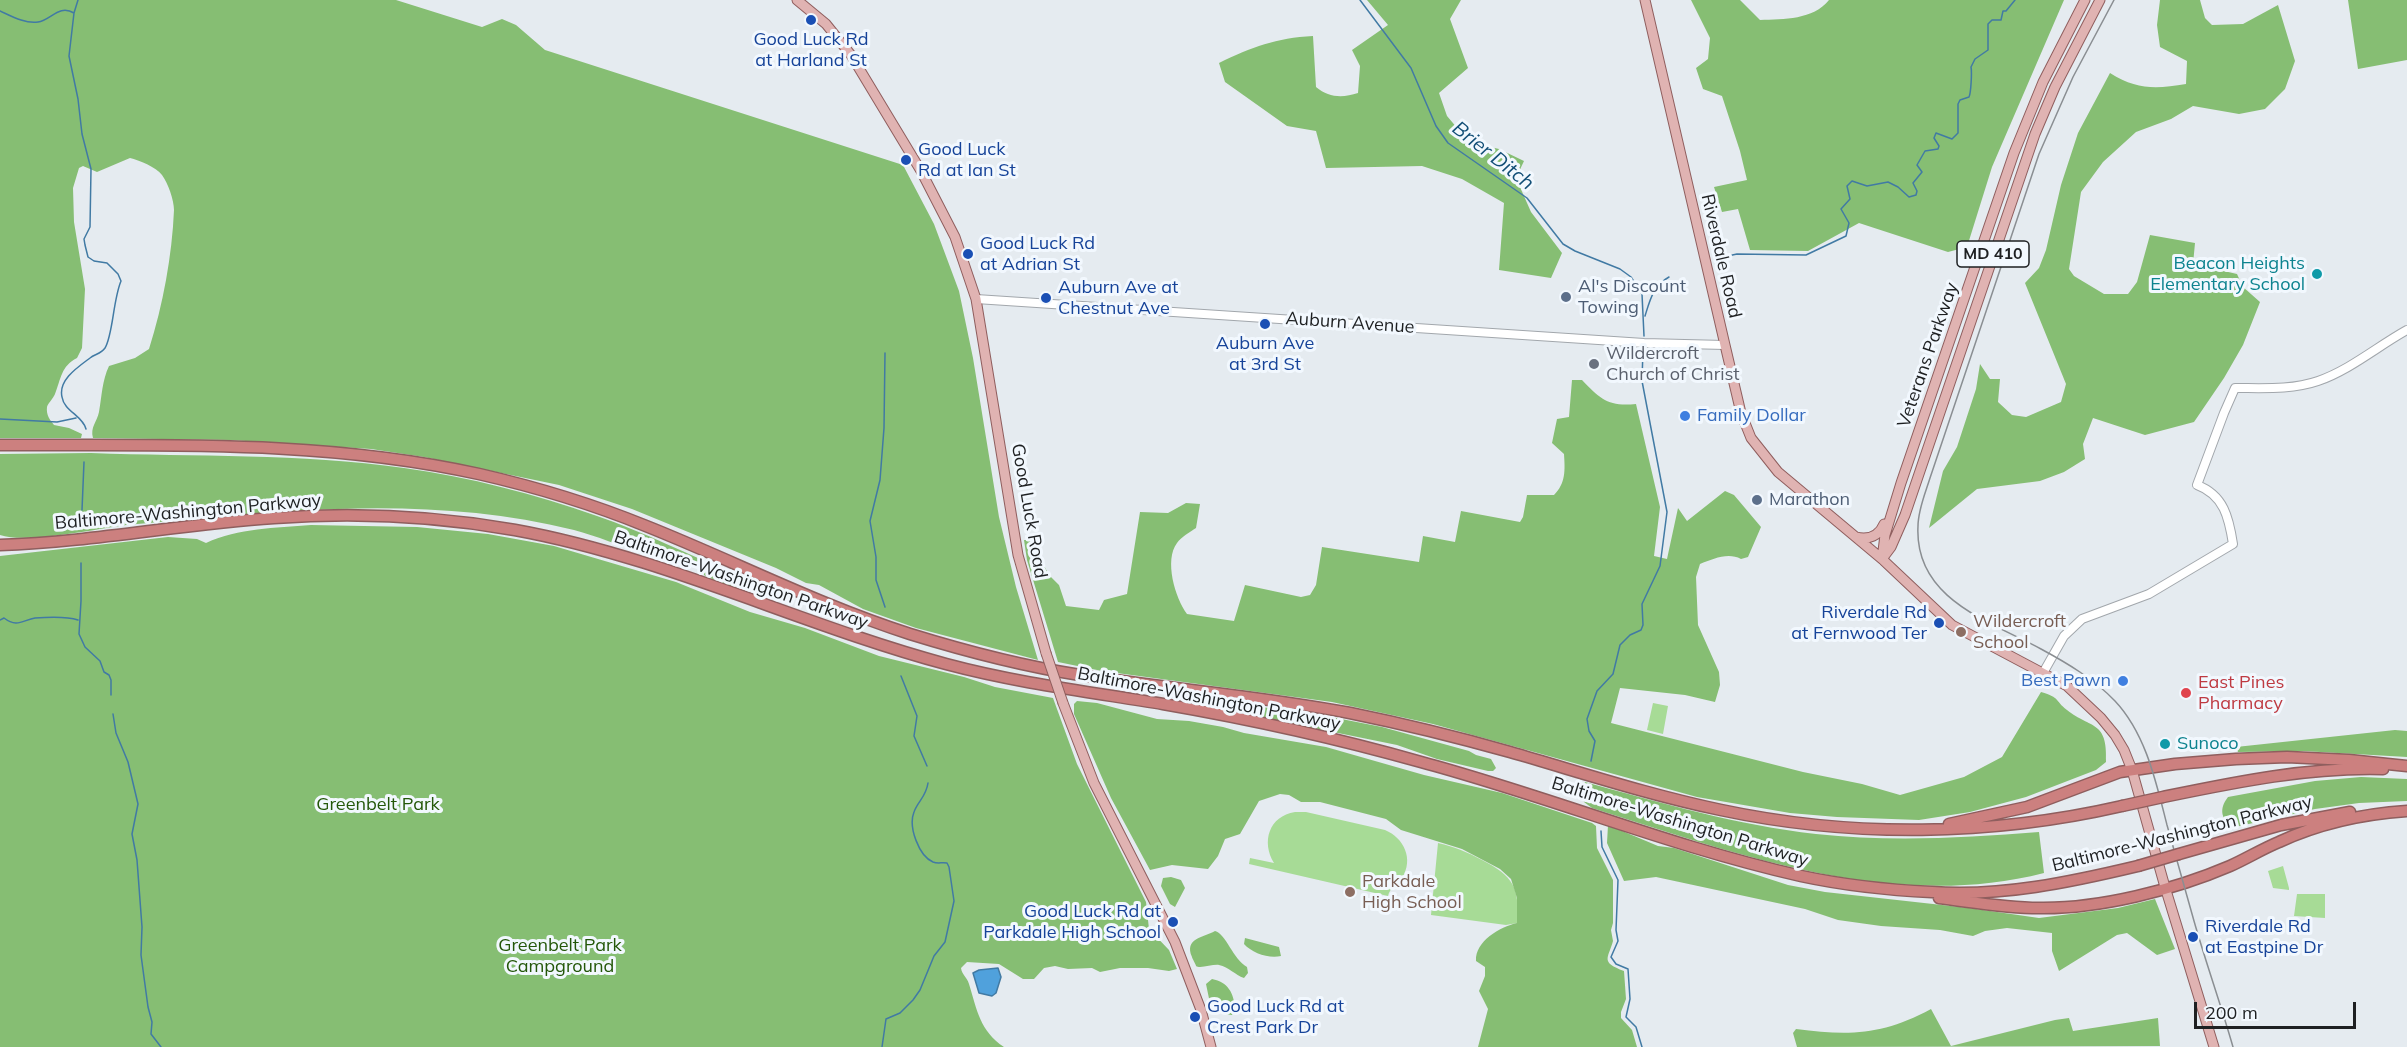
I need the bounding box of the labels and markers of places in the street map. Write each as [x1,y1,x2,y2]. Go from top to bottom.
marker: Good Luck Rd at Harland St [804,13,818,27]
place label: Good Luck Rd at Harland St [753,29,869,72]
place label: Good Luck Rd at Ian St [918,139,1016,182]
marker: Good Luck Rd at Ian St [899,153,913,167]
place label: Good Luck Rd at Adrian St [980,233,1095,276]
marker: Good Luck Rd at Adrian St [961,247,975,261]
place label: Beacon Heights Elementary School [2150,253,2305,296]
marker: Beacon Heights Elementary School [2310,267,2324,281]
place label: Al's Discount Towing [1578,276,1686,318]
place label: Auburn Ave at Chestnut Ave [1058,277,1178,320]
marker: Al's Discount Towing [1559,290,1573,304]
marker: Auburn Ave at Chestnut Ave [1039,291,1053,305]
marker: Auburn Ave at 3rd St [1258,317,1272,331]
place label: Auburn Ave at 3rd St [1216,333,1314,376]
place label: Wildercroft Church of Christ [1606,343,1740,386]
marker: Wildercroft Church of Christ [1587,357,1601,371]
place label: Family Dollar [1697,405,1806,427]
marker: Family Dollar [1678,409,1692,423]
place label: Marathon [1769,489,1850,511]
marker: Marathon [1750,493,1764,507]
place label: Riverdale Rd at Fernwood Ter [1791,602,1927,644]
place label: Wildercroft School [1973,611,2066,654]
marker: Riverdale Rd at Fernwood Ter [1932,616,1946,630]
marker: Wildercroft School [1954,625,1968,639]
place label: Best Pawn [2021,670,2111,692]
place label: East Pines Pharmacy [2198,672,2284,714]
marker: Best Pawn [2116,674,2130,688]
marker: East Pines Pharmacy [2179,686,2193,700]
place label: Sunoco [2177,733,2238,755]
marker: Sunoco [2158,737,2172,751]
place label: Parkdale High School [1362,871,1462,914]
marker: Parkdale High School [1343,885,1357,899]
place label: Good Luck Rd at Parkdale High School [983,901,1161,944]
marker: Good Luck Rd at Parkdale High School [1166,915,1180,929]
place label: Riverdale Rd at Eastpine Dr [2205,916,2323,958]
marker: Riverdale Rd at Eastpine Dr [2186,930,2200,944]
place label: Good Luck Rd at Crest Park Dr [1207,996,1344,1038]
marker: Good Luck Rd at Crest Park Dr [1188,1010,1202,1024]

